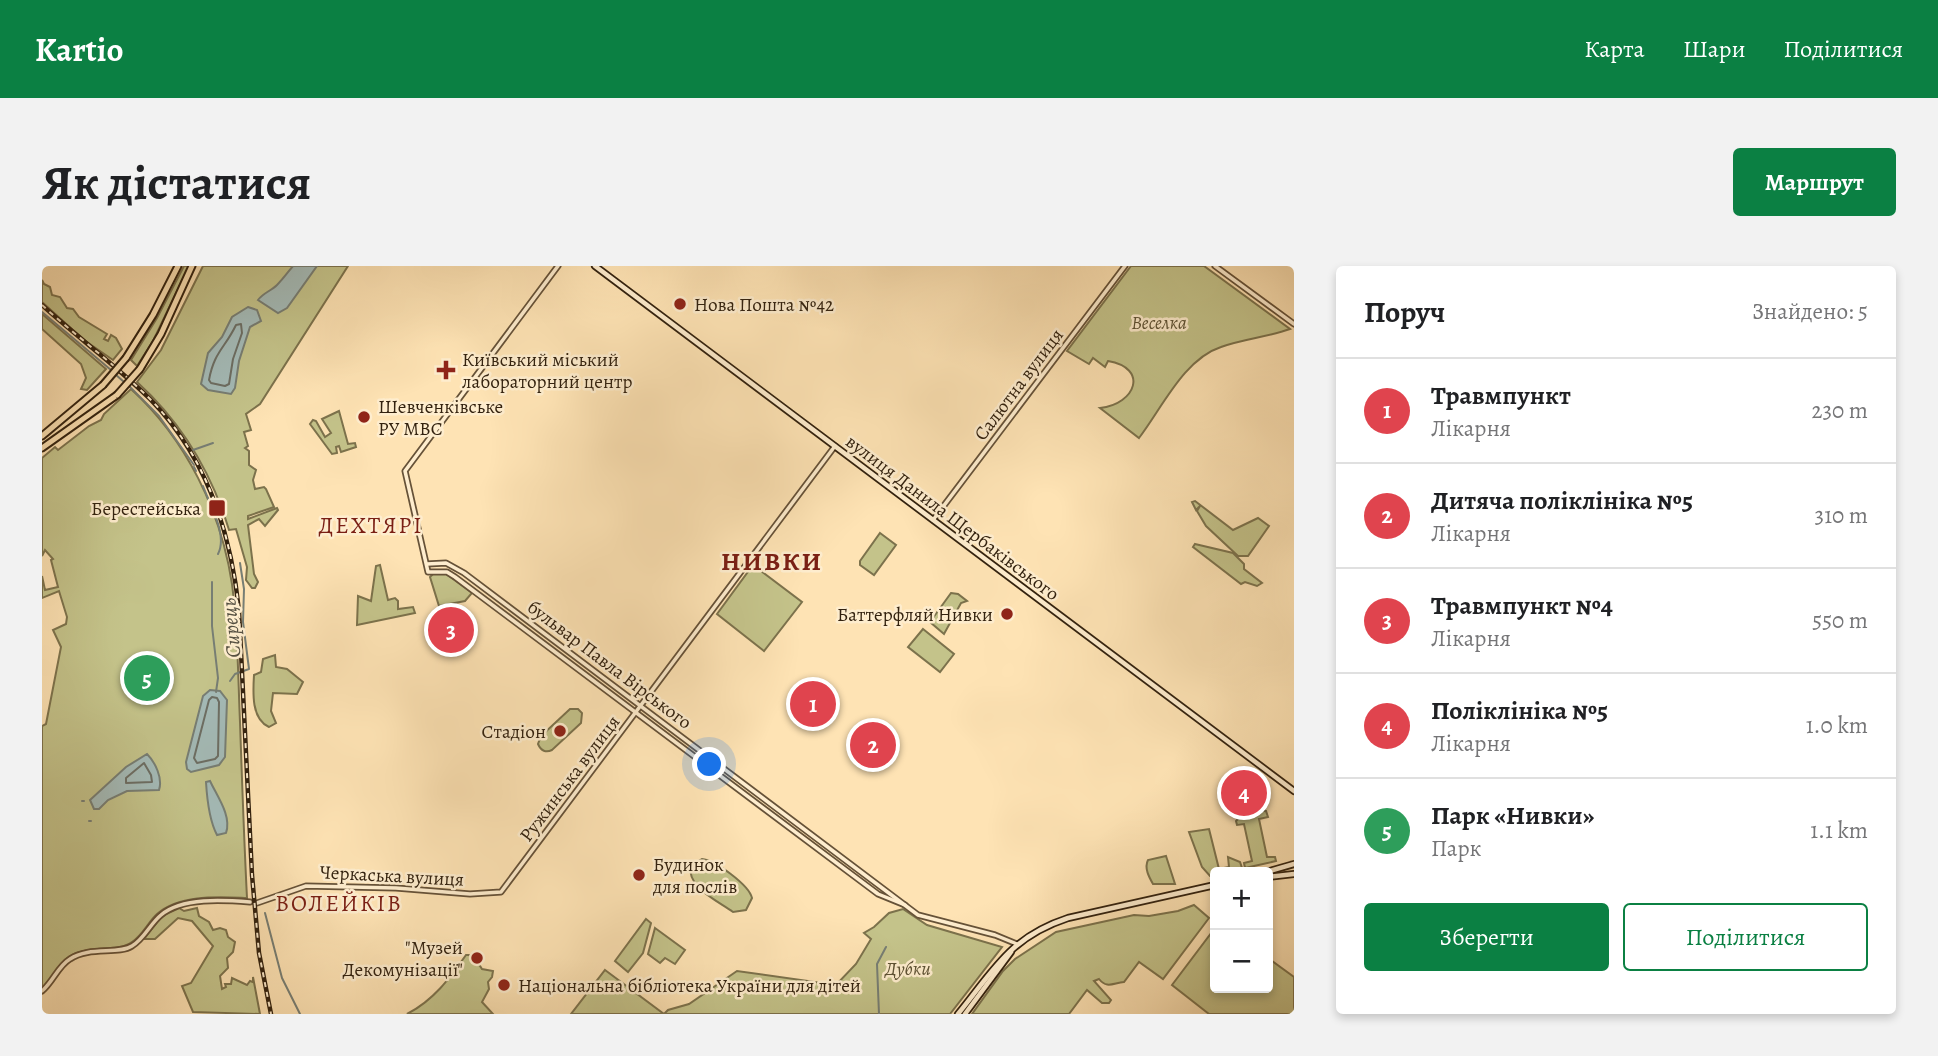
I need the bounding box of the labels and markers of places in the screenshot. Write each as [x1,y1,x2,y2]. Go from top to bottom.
place label: Нова Пошта №42 [694,292,834,318]
marker: Нова Пошта №42 [672,296,688,312]
place label: Київський міський лабораторний центр [462,347,632,395]
marker: Київський міський лабораторний центр [436,360,456,380]
place label: Шевченківське РУ МВС [378,394,503,442]
marker: Шевченківське РУ МВС [356,409,372,425]
place label: Берестейська [91,496,201,522]
marker: Берестейська [207,498,227,518]
place label: Баттерфляй Нивки [837,602,993,628]
pin: 3 [428,604,474,656]
marker: Баттерфляй Нивки [999,606,1015,622]
pin: 5 [124,652,170,704]
pin: 1 [790,678,836,730]
place label: Стадіон [482,719,546,745]
pin: 2 [850,719,896,771]
marker: Стадіон [552,723,568,739]
pin: 4 [1221,767,1267,819]
place label: Будинок для послів [652,852,737,900]
marker: Будинок для послів [631,867,647,883]
place label: "Музей Декомунізації" [342,935,463,983]
marker: "Музей Декомунізації" [469,950,485,966]
place label: Національна бібліотека України для дітей [518,973,861,999]
marker: Національна бібліотека України для дітей [496,977,512,993]

